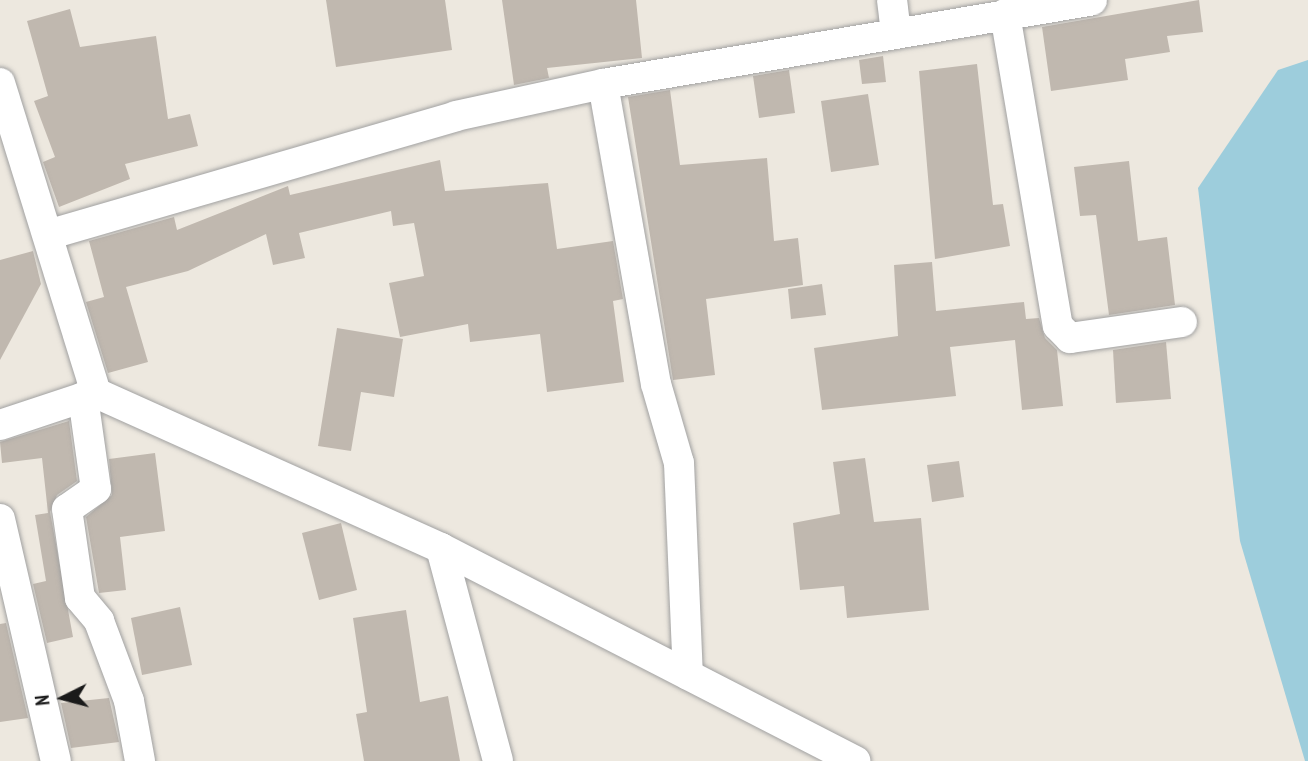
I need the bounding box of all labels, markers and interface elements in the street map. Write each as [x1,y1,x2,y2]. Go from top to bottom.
north arrow [28,663,98,733]
text: N [30,694,55,707]

